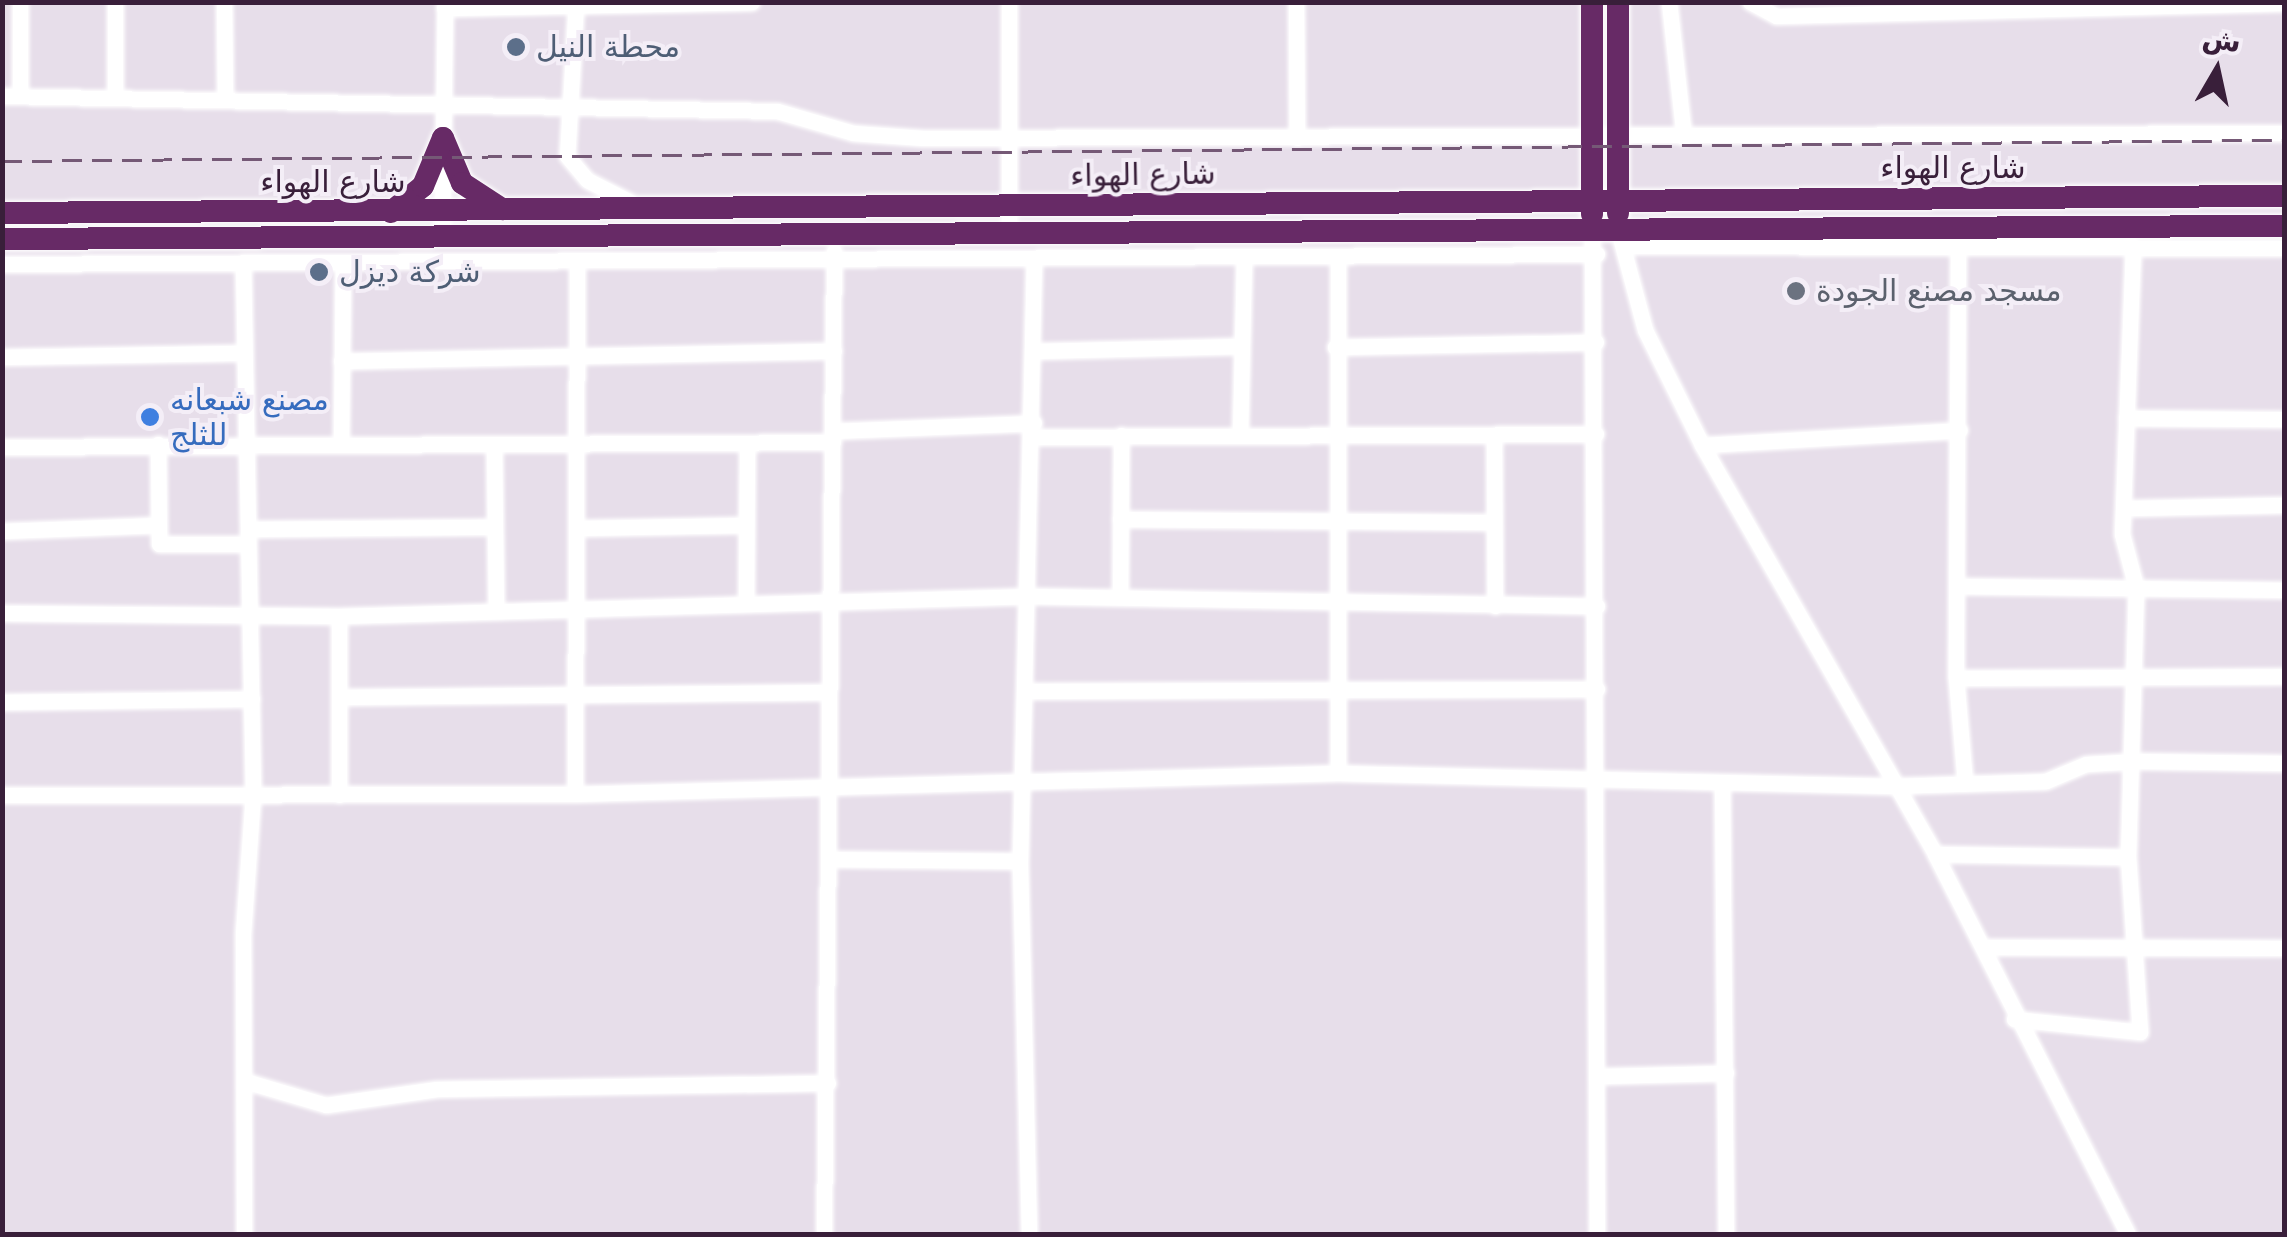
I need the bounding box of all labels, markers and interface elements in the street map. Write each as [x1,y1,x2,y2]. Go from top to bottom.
north arrow [2167,20,2267,120]
text: ش [2200,21,2243,59]
place label: محطة النيل [536,29,680,65]
marker: محطة النيل [505,36,527,58]
street label: شارع الهواء [1880,150,2026,186]
street label: شارع الهواء [1070,156,1216,194]
street label: شارع الهواء [260,164,406,200]
place label: شركة ديزل [339,254,481,290]
marker: شركة ديزل [308,261,330,283]
place label: مسجد مصنع الجودة [1816,273,2062,309]
marker: مسجد مصنع الجودة [1785,280,1807,302]
place label: مصنع شبعانه للثلج [170,382,329,452]
marker: مصنع شبعانه للثلج [139,406,161,428]

